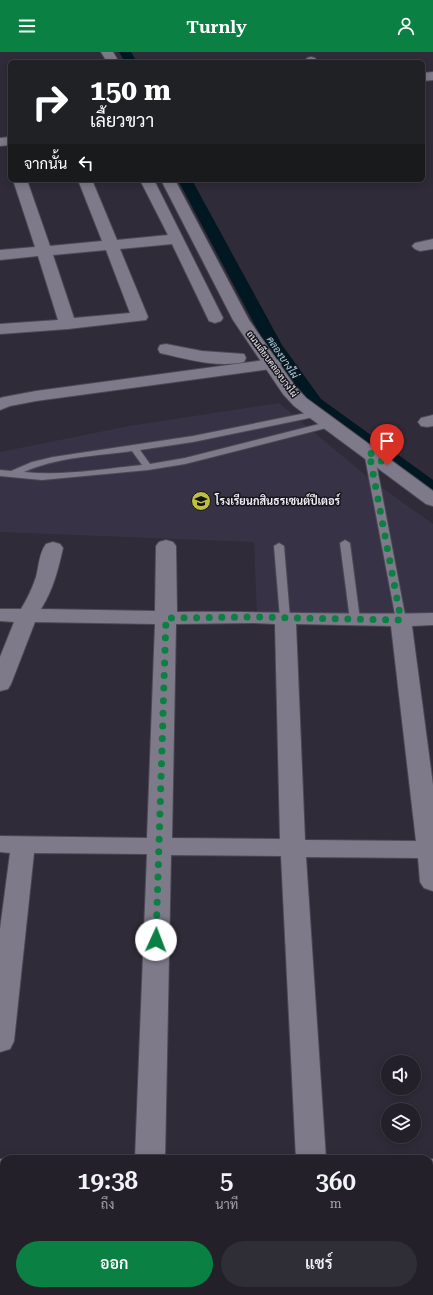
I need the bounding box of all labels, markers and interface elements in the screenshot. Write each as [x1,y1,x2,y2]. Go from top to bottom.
icon: menu [16,15,38,37]
icon: person [395,15,417,37]
text: Turnly [186,16,247,37]
text: 150 m [90,74,171,107]
icon: right [24,76,76,128]
text: เลี้ยวขวา [90,110,154,131]
icon: left [75,152,97,174]
text: จากนั้น [24,155,67,173]
street label: ถนนเลียบคลองบางไผ่ [245,328,300,399]
water label: คลองบางไผ่ [265,334,302,381]
pin [370,424,404,465]
icon: arrive [376,430,398,452]
school or university icon: โรงเรียนกสินธรเซนต์ปีเตอร์ [190,490,212,512]
place label: โรงเรียนกสินธรเซนต์ปีเตอร์ [214,493,341,508]
position arrow [135,919,177,961]
map controls [381,1055,421,1143]
button: sound [381,1055,421,1095]
button: layers [381,1103,421,1143]
text: 19:38 [77,1167,138,1195]
text: 5 [220,1167,233,1195]
text: 360 [316,1168,356,1196]
text: m [330,1196,342,1211]
text: ถึง [101,1197,114,1212]
text: นาที [215,1197,238,1212]
button: ออก [16,1241,213,1287]
button: แชร์ [221,1241,417,1287]

